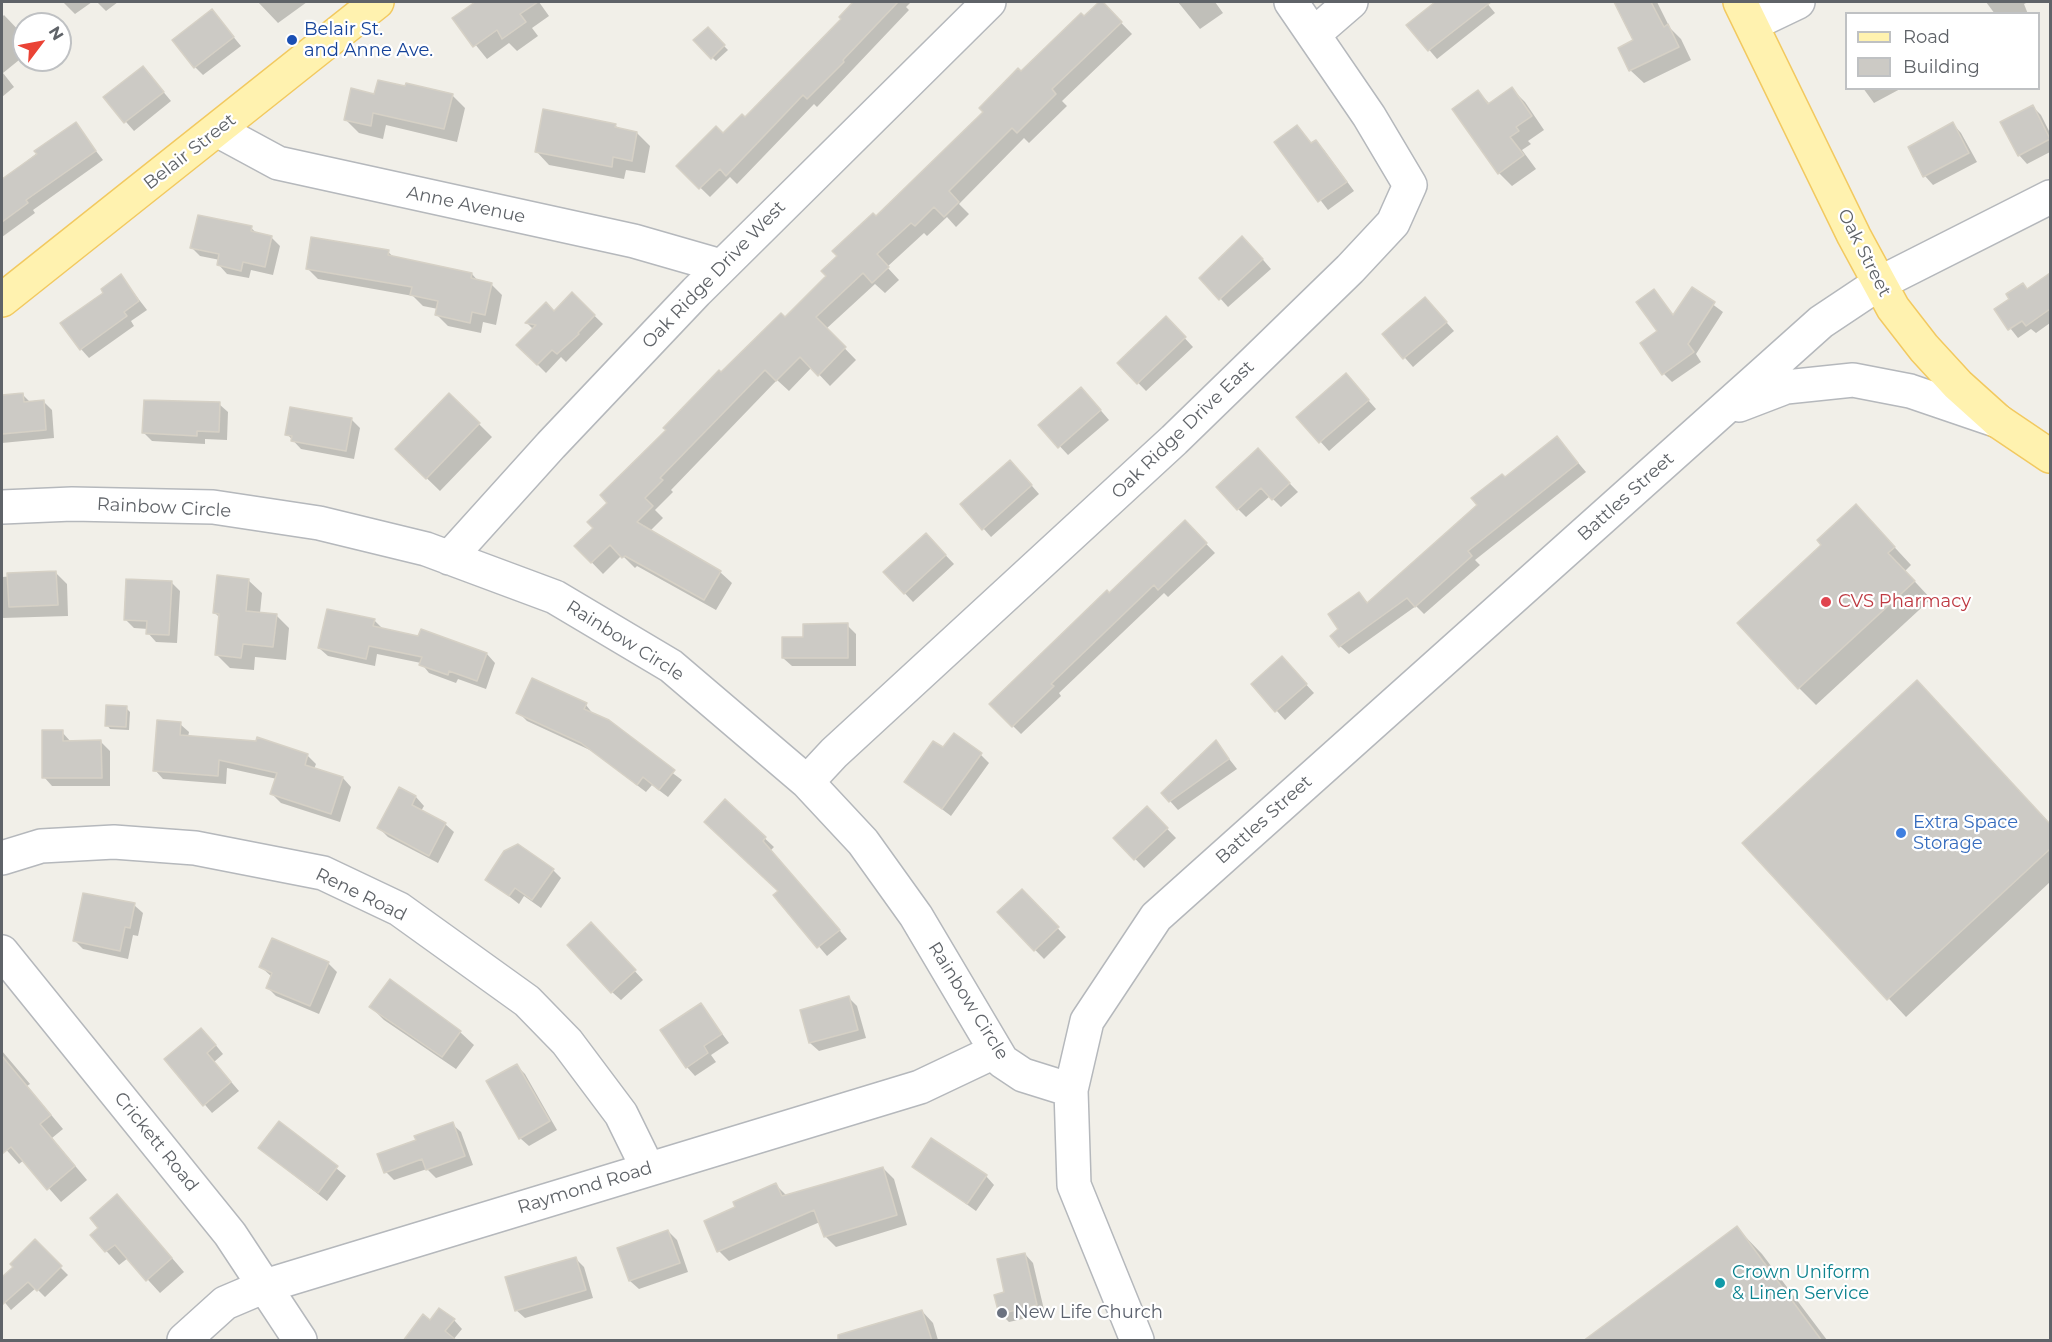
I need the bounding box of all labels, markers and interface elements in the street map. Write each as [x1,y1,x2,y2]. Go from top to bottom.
north arrow [12,12,72,72]
legend [1845,12,2040,90]
place label: Belair St. and Anne Ave. [304,19,433,62]
text: N [45,23,67,44]
text: Road [1903,26,1950,48]
marker: Belair St. and Anne Ave. [285,33,299,47]
text: Building [1903,56,1980,78]
street label: Belair Street [140,109,240,195]
street label: Anne Avenue [405,182,527,228]
street label: Oak Ridge Drive West [638,197,790,353]
street label: Oak Street [1833,205,1895,301]
street label: Oak Ridge Drive East [1107,356,1259,504]
street label: Battles Street [1573,448,1679,546]
street label: Rainbow Circle [96,494,232,522]
place label: CVS Pharmacy [1838,591,1971,613]
marker: CVS Pharmacy [1819,595,1833,609]
street label: Rainbow Circle [562,596,688,686]
street label: Battles Street [1211,771,1317,869]
place label: Extra Space Storage [1913,812,2018,854]
marker: Extra Space Storage [1894,826,1908,840]
street label: Rene Road [312,864,410,926]
street label: Rainbow Circle [923,938,1013,1064]
street label: Crickett Road [109,1088,203,1196]
street label: Raymond Road [515,1157,655,1219]
place label: Crown Uniform & Linen Service [1732,1262,1870,1304]
marker: Crown Uniform & Linen Service [1713,1276,1727,1290]
place label: New Life Church [1014,1302,1163,1324]
marker: New Life Church [995,1306,1009,1320]

